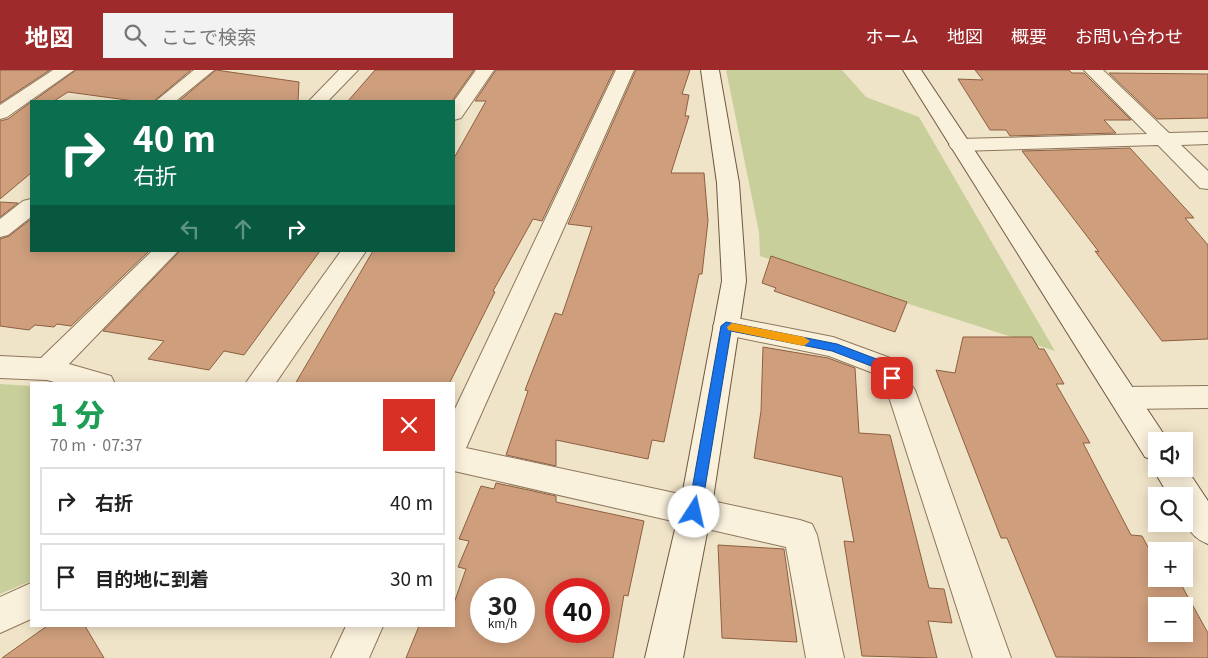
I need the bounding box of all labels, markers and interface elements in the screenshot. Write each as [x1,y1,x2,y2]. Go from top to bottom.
search box [103,13,453,58]
text: 地図 [25,18,73,53]
icon: search [121,21,149,49]
text: ここで検索 [161,22,256,49]
text: ホーム [866,22,919,48]
text: 地図 [947,22,983,48]
text: 概要 [1011,22,1047,48]
text: お問い合わせ [1075,22,1183,48]
text: 40 m [133,111,216,162]
icon: right [50,120,115,185]
text: 右折 [133,158,177,190]
icon: left [176,215,204,243]
icon: ahead [229,215,257,243]
icon: right [282,215,310,243]
pin [871,357,913,399]
icon: arrive [878,364,906,392]
text: 1 分 [50,391,105,435]
button: close [383,399,435,451]
text: 70 m · 07:37 [50,432,142,456]
map controls [1148,432,1193,642]
button: sound [1148,432,1193,477]
position arrow [667,485,719,537]
icon: right [52,487,80,515]
button: search [1148,487,1193,532]
text: 右折 [95,488,133,515]
text: 40 m [390,488,433,515]
button: + [1148,542,1193,587]
icon: arrive [52,563,80,591]
text: 目的地に到着 [95,564,209,591]
text: 30 m [390,564,433,591]
speed limit sign: 40 [545,578,610,643]
text: 30 [488,586,517,622]
button: − [1148,597,1193,642]
text: km/h [488,614,517,631]

